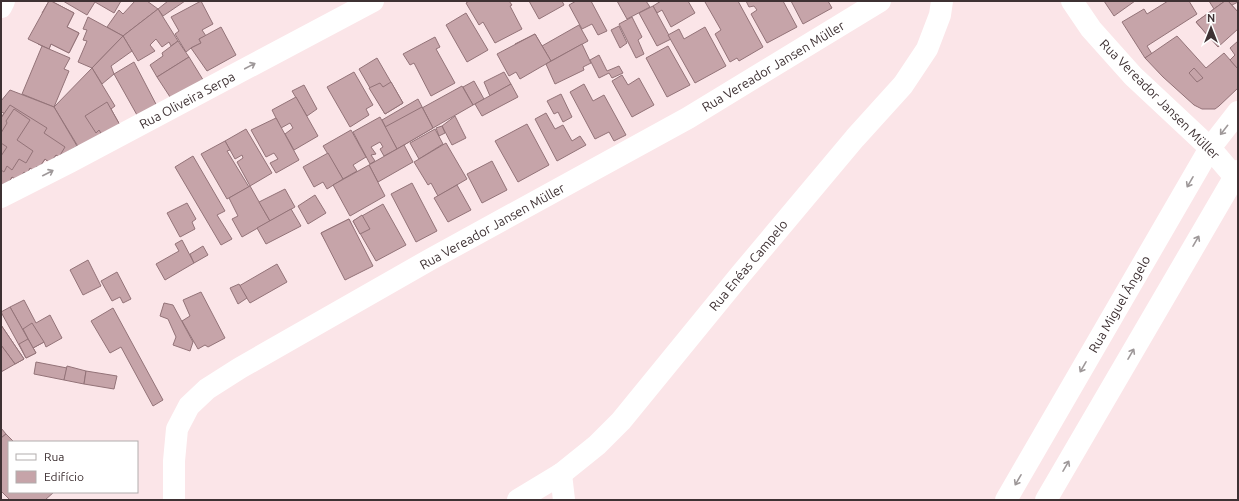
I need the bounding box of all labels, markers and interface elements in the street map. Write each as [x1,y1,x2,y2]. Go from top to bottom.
north arrow [1191,8,1231,48]
text: N [1207,12,1215,24]
street label: Rua Vereador Jansen Müller [699,18,847,114]
street label: Rua Vereador Jansen Müller [1097,36,1223,162]
one-way arrow [244,62,256,70]
street label: Rua Oliveira Serpa [137,69,237,131]
one-way arrow [1219,124,1228,135]
one-way arrow [42,169,54,176]
one-way arrow [1186,175,1194,187]
street label: Rua Vereador Jansen Müller [417,180,567,272]
street label: Rua Enéas Campelo [706,217,790,313]
one-way arrow [1193,235,1201,247]
street label: Rua Miguel Ângelo [1086,253,1152,355]
one-way arrow [1128,348,1136,360]
one-way arrow [1079,361,1087,373]
legend [8,441,138,493]
text: Rua [44,450,65,463]
one-way arrow [1062,460,1070,472]
text: Edifício [44,470,84,483]
one-way arrow [1014,473,1022,485]

